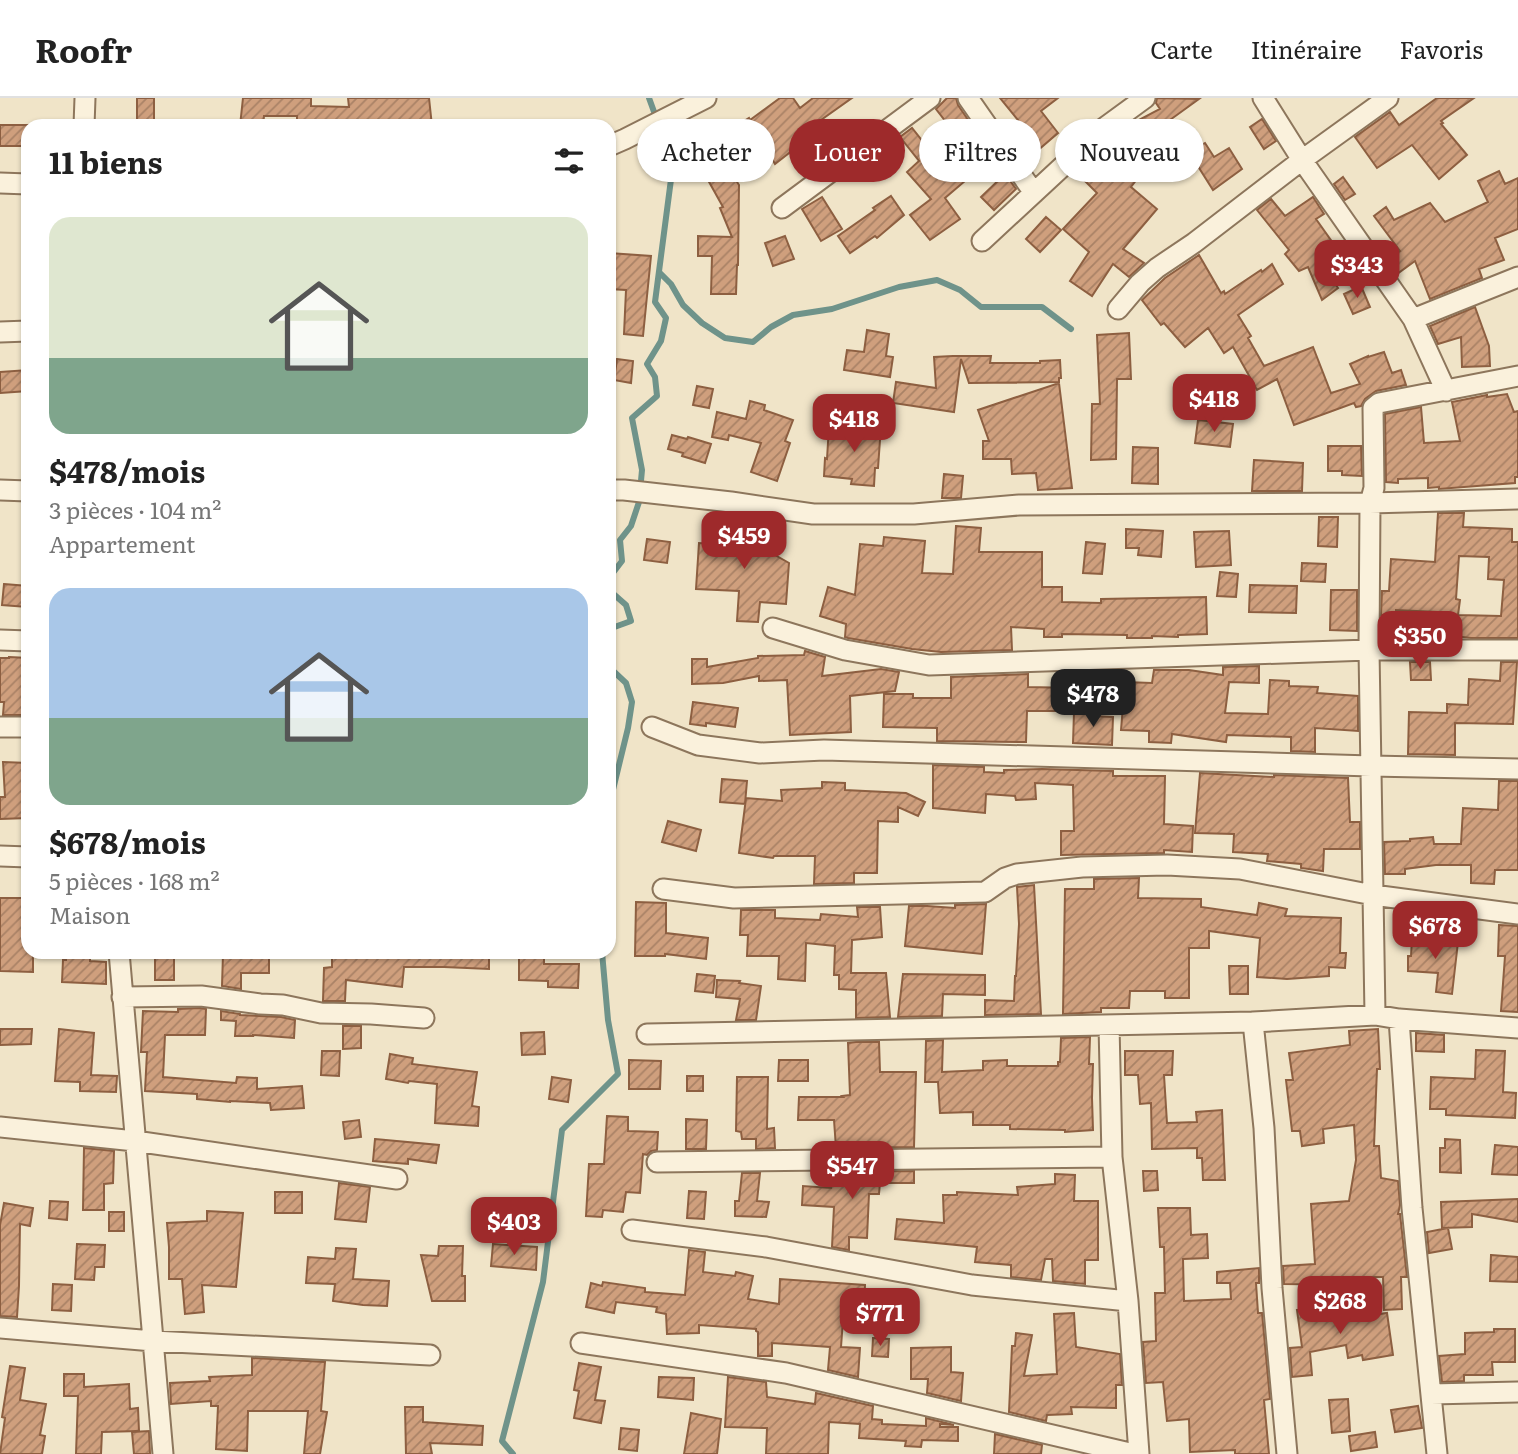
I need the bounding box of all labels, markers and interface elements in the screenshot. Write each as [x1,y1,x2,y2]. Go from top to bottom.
text: Roofr [35,24,132,73]
text: Carte [1150,31,1213,66]
text: Itinéraire [1251,31,1362,66]
text: Favoris [1400,31,1483,66]
chip: Acheter [637,119,775,182]
chip: Louer [789,119,905,182]
chip: Filtres [919,119,1041,182]
chip: Nouveau [1055,119,1204,182]
text: 11 biens [49,139,162,183]
icon: filters [550,142,588,180]
pin: $343 [1316,240,1398,300]
text: $343 [1330,246,1384,280]
icon: home [256,263,382,389]
pin: $418 [1173,374,1255,434]
text: $418 [1189,380,1239,414]
pin: $418 [813,394,895,454]
text: $418 [829,400,879,434]
text: $478/mois [49,448,205,492]
text: 3 pièces · 104 m² [49,492,221,526]
pin: $459 [703,512,785,571]
text: $459 [717,517,771,551]
text: Appartement [49,526,195,560]
pin: $350 [1379,612,1461,671]
text: $350 [1393,617,1447,651]
icon: home [256,634,382,760]
pin: $478 [1052,670,1134,729]
text: $478 [1067,675,1119,709]
text: $678/mois [49,819,206,863]
text: 5 pièces · 168 m² [49,863,220,897]
text: Maison [49,897,131,931]
pin: $678 [1394,902,1476,961]
text: $678 [1409,907,1461,941]
pin: $547 [811,1142,893,1201]
text: $547 [826,1147,878,1181]
pin: $403 [473,1198,555,1257]
text: $403 [487,1203,541,1237]
pin: $268 [1299,1276,1381,1336]
text: $268 [1313,1282,1367,1316]
pin: $771 [839,1288,921,1348]
text: $771 [856,1294,904,1328]

